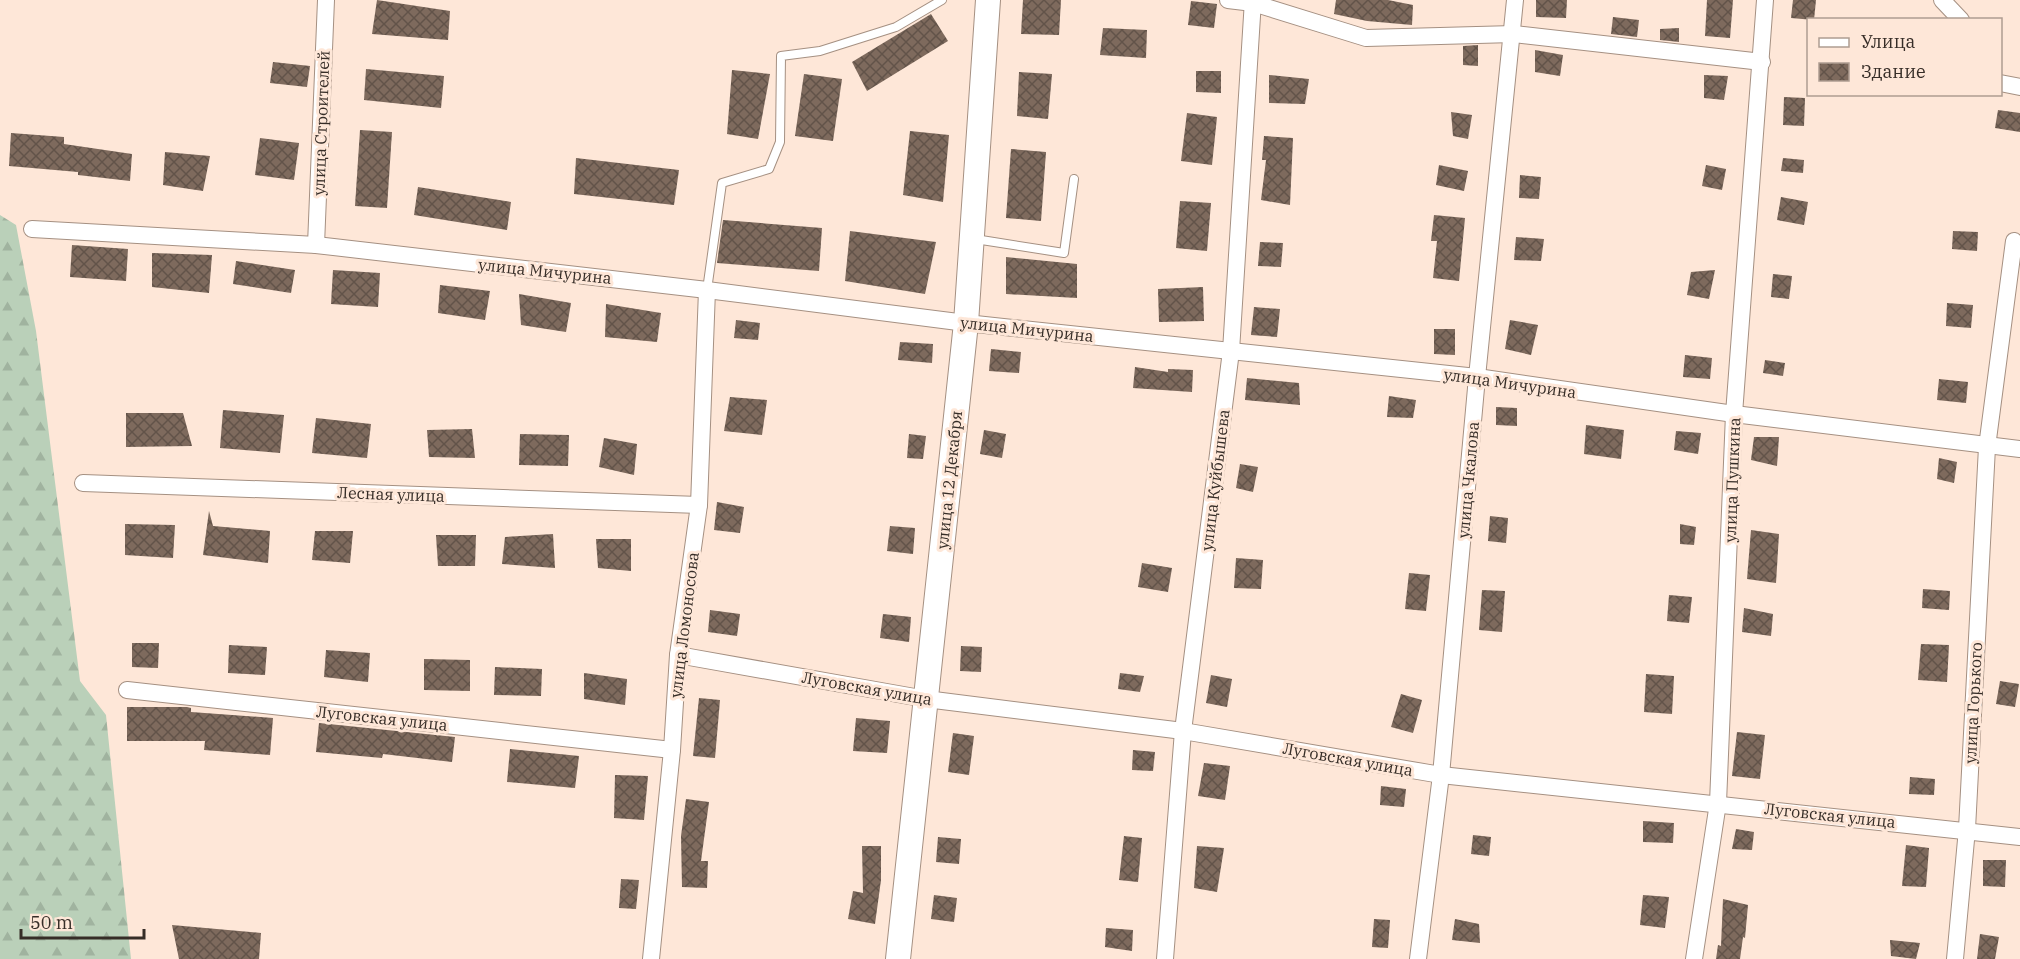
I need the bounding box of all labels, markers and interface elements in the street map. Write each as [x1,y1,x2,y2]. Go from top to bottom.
legend [1807,18,2002,96]
text: Улица [1861,30,1916,53]
street label: улица Строителей [308,50,334,196]
text: Здание [1861,60,1926,83]
street label: улица Мичурина [477,254,613,288]
street label: улица Мичурина [959,312,1095,346]
street label: улица Мичурина [1442,364,1578,402]
street label: улица Куйбышева [1196,408,1234,552]
street label: улица 12 Декабря [932,410,966,550]
street label: улица Пушкина [1720,417,1744,543]
street label: улица Чкалова [1453,421,1483,539]
street label: Лесная улица [337,482,445,506]
street label: улица Ломоносова [665,551,703,699]
street label: улица Горького [1960,642,1986,764]
street label: Луговская улица [800,667,934,709]
street label: Луговская улица [315,701,449,735]
street label: Луговская улица [1281,738,1415,780]
street label: Луговская улица [1763,798,1897,832]
scale bar [21,902,144,940]
text: 50 m [30,911,73,934]

